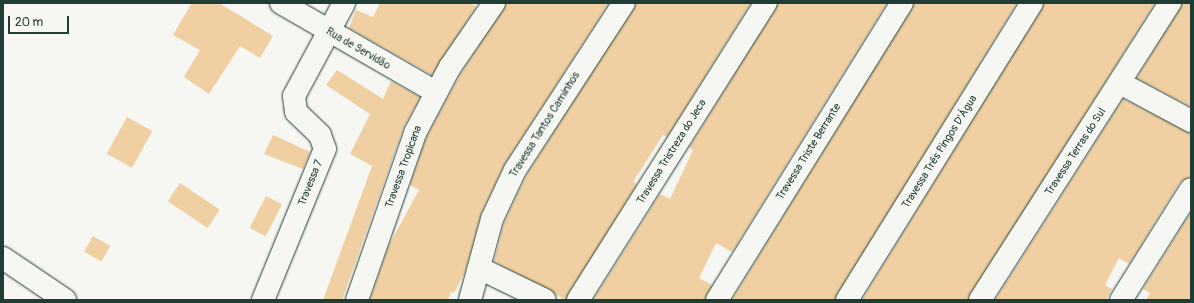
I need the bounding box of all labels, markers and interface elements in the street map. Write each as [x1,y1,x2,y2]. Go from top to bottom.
scale bar [10,8,71,34]
text: 20 m [15,15,43,30]
street label: Rua de Servidão [323,25,393,73]
street label: Travessa Tantos Caminhos [507,70,583,180]
street label: Travessa Três Pingos D'Água [900,93,980,211]
street label: Travessa Tristreza do Jeca [634,97,710,207]
street label: Travessa Triste Berrante [774,101,844,203]
street label: Travessa Terras do Sul [1043,106,1109,198]
street label: Travessa Tropicana [383,124,425,210]
street label: Travessa 7 [296,158,326,208]

